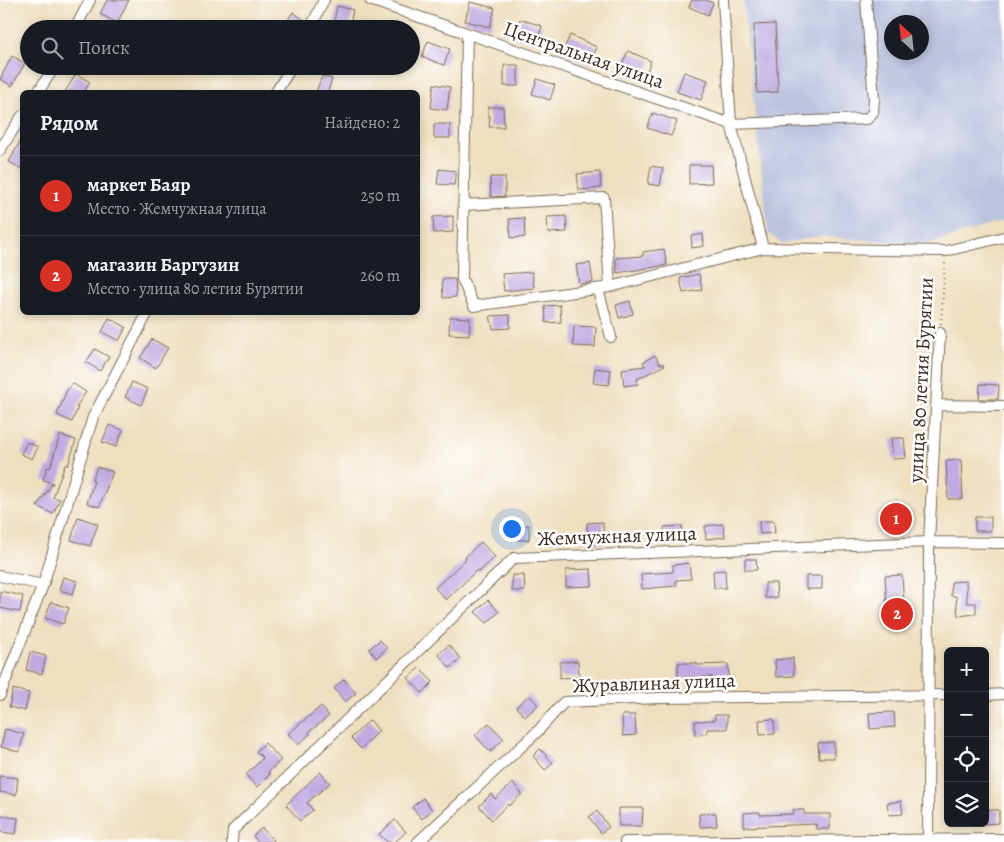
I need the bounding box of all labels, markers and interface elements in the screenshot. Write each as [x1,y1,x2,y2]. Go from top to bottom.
street label: Центральная улица [500,15,668,95]
north arrow [884,15,929,60]
search box [20,20,420,75]
icon: search [38,34,66,62]
text: Поиск [78,35,130,61]
text: Рядом [40,109,98,137]
text: Найдено: 2 [324,112,400,134]
text: маркет Баяр [87,172,190,198]
text: 1 [53,185,59,207]
text: 250 m [361,185,400,207]
text: Место · Жемчужная улица [87,198,267,220]
text: магазин Баргузин [87,252,239,278]
text: 2 [52,265,60,287]
text: 260 m [360,265,400,287]
street label: улица 80 летия Бурятии [902,277,940,484]
text: Место · улица 80 летия Бурятии [87,278,304,300]
pin: 1 [880,500,912,538]
your location [499,516,525,542]
street label: Жемчужная улица [537,520,698,552]
pin: 2 [881,595,913,633]
map controls [944,647,989,827]
button: + [944,647,989,692]
street label: Журавлиная улица [572,667,737,699]
button: − [944,692,989,737]
button: locate [944,737,989,782]
button: layers [944,782,989,827]

